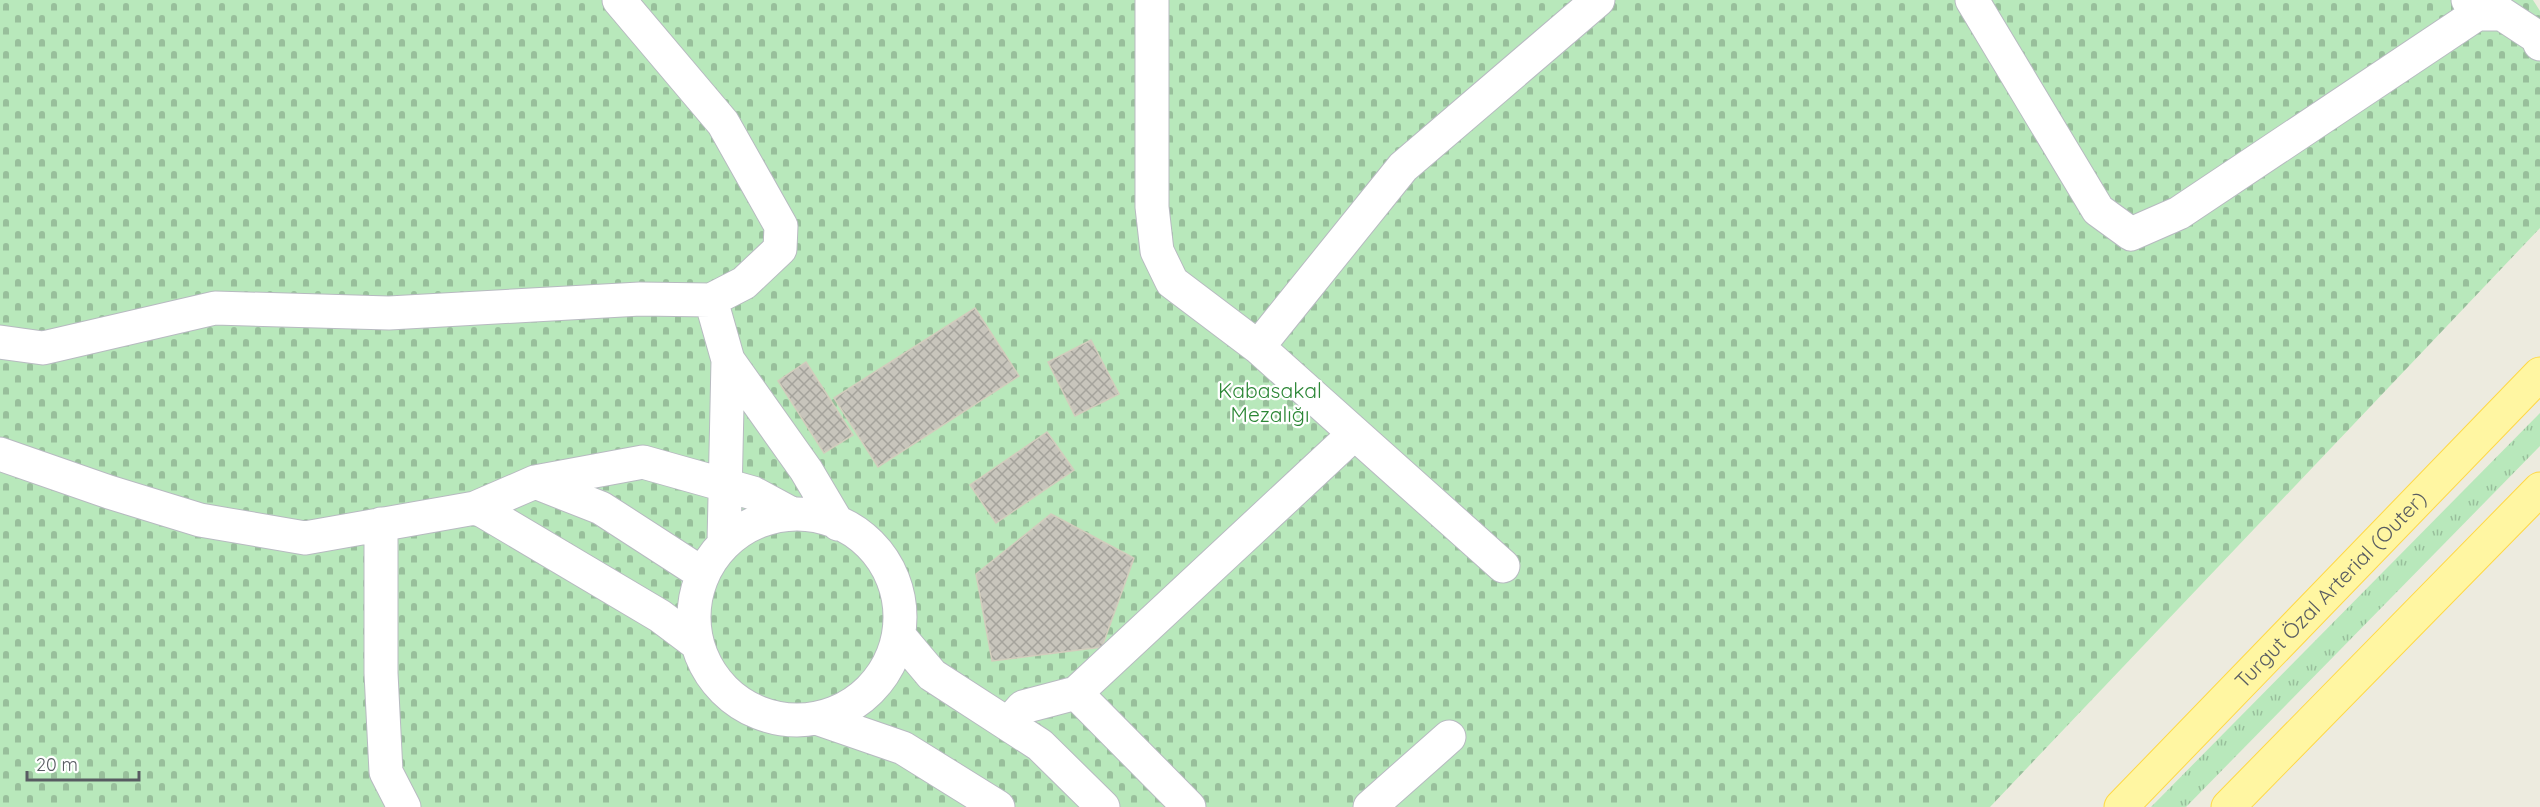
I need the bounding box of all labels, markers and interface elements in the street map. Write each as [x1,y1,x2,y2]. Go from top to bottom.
park label: Kabasakal Mezalığı [1218,377,1322,427]
street label: Turgut Özal Arterial (Outer) [2229,485,2432,693]
scale bar [27,744,140,782]
text: 20 m [36,753,78,776]

